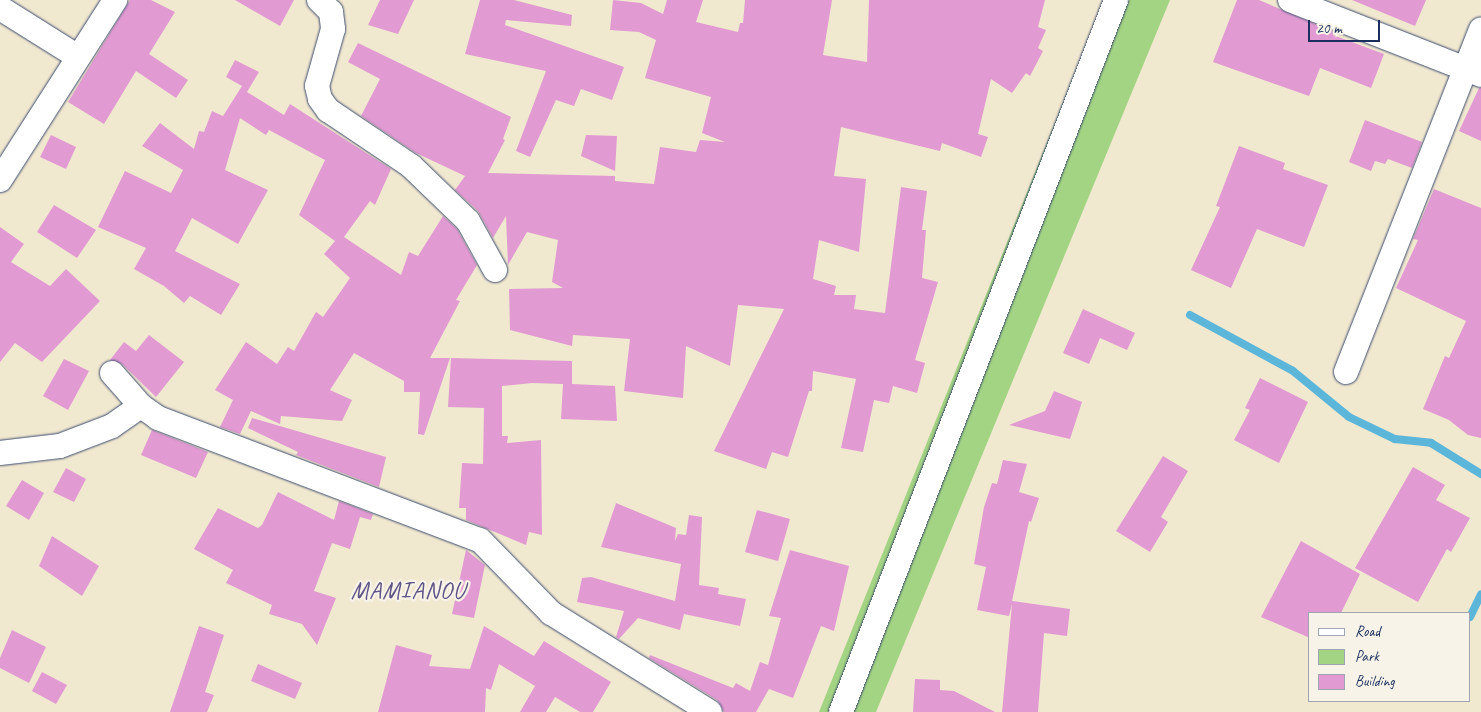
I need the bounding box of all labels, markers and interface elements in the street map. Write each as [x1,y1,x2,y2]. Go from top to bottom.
scale bar [1311,10,1384,42]
text: 20 m [1316,19,1342,38]
district label: MAMIANOU [351,577,465,605]
legend [1308,612,1471,702]
text: Road [1355,622,1380,641]
text: Park [1355,647,1379,666]
text: Building [1355,672,1394,691]

